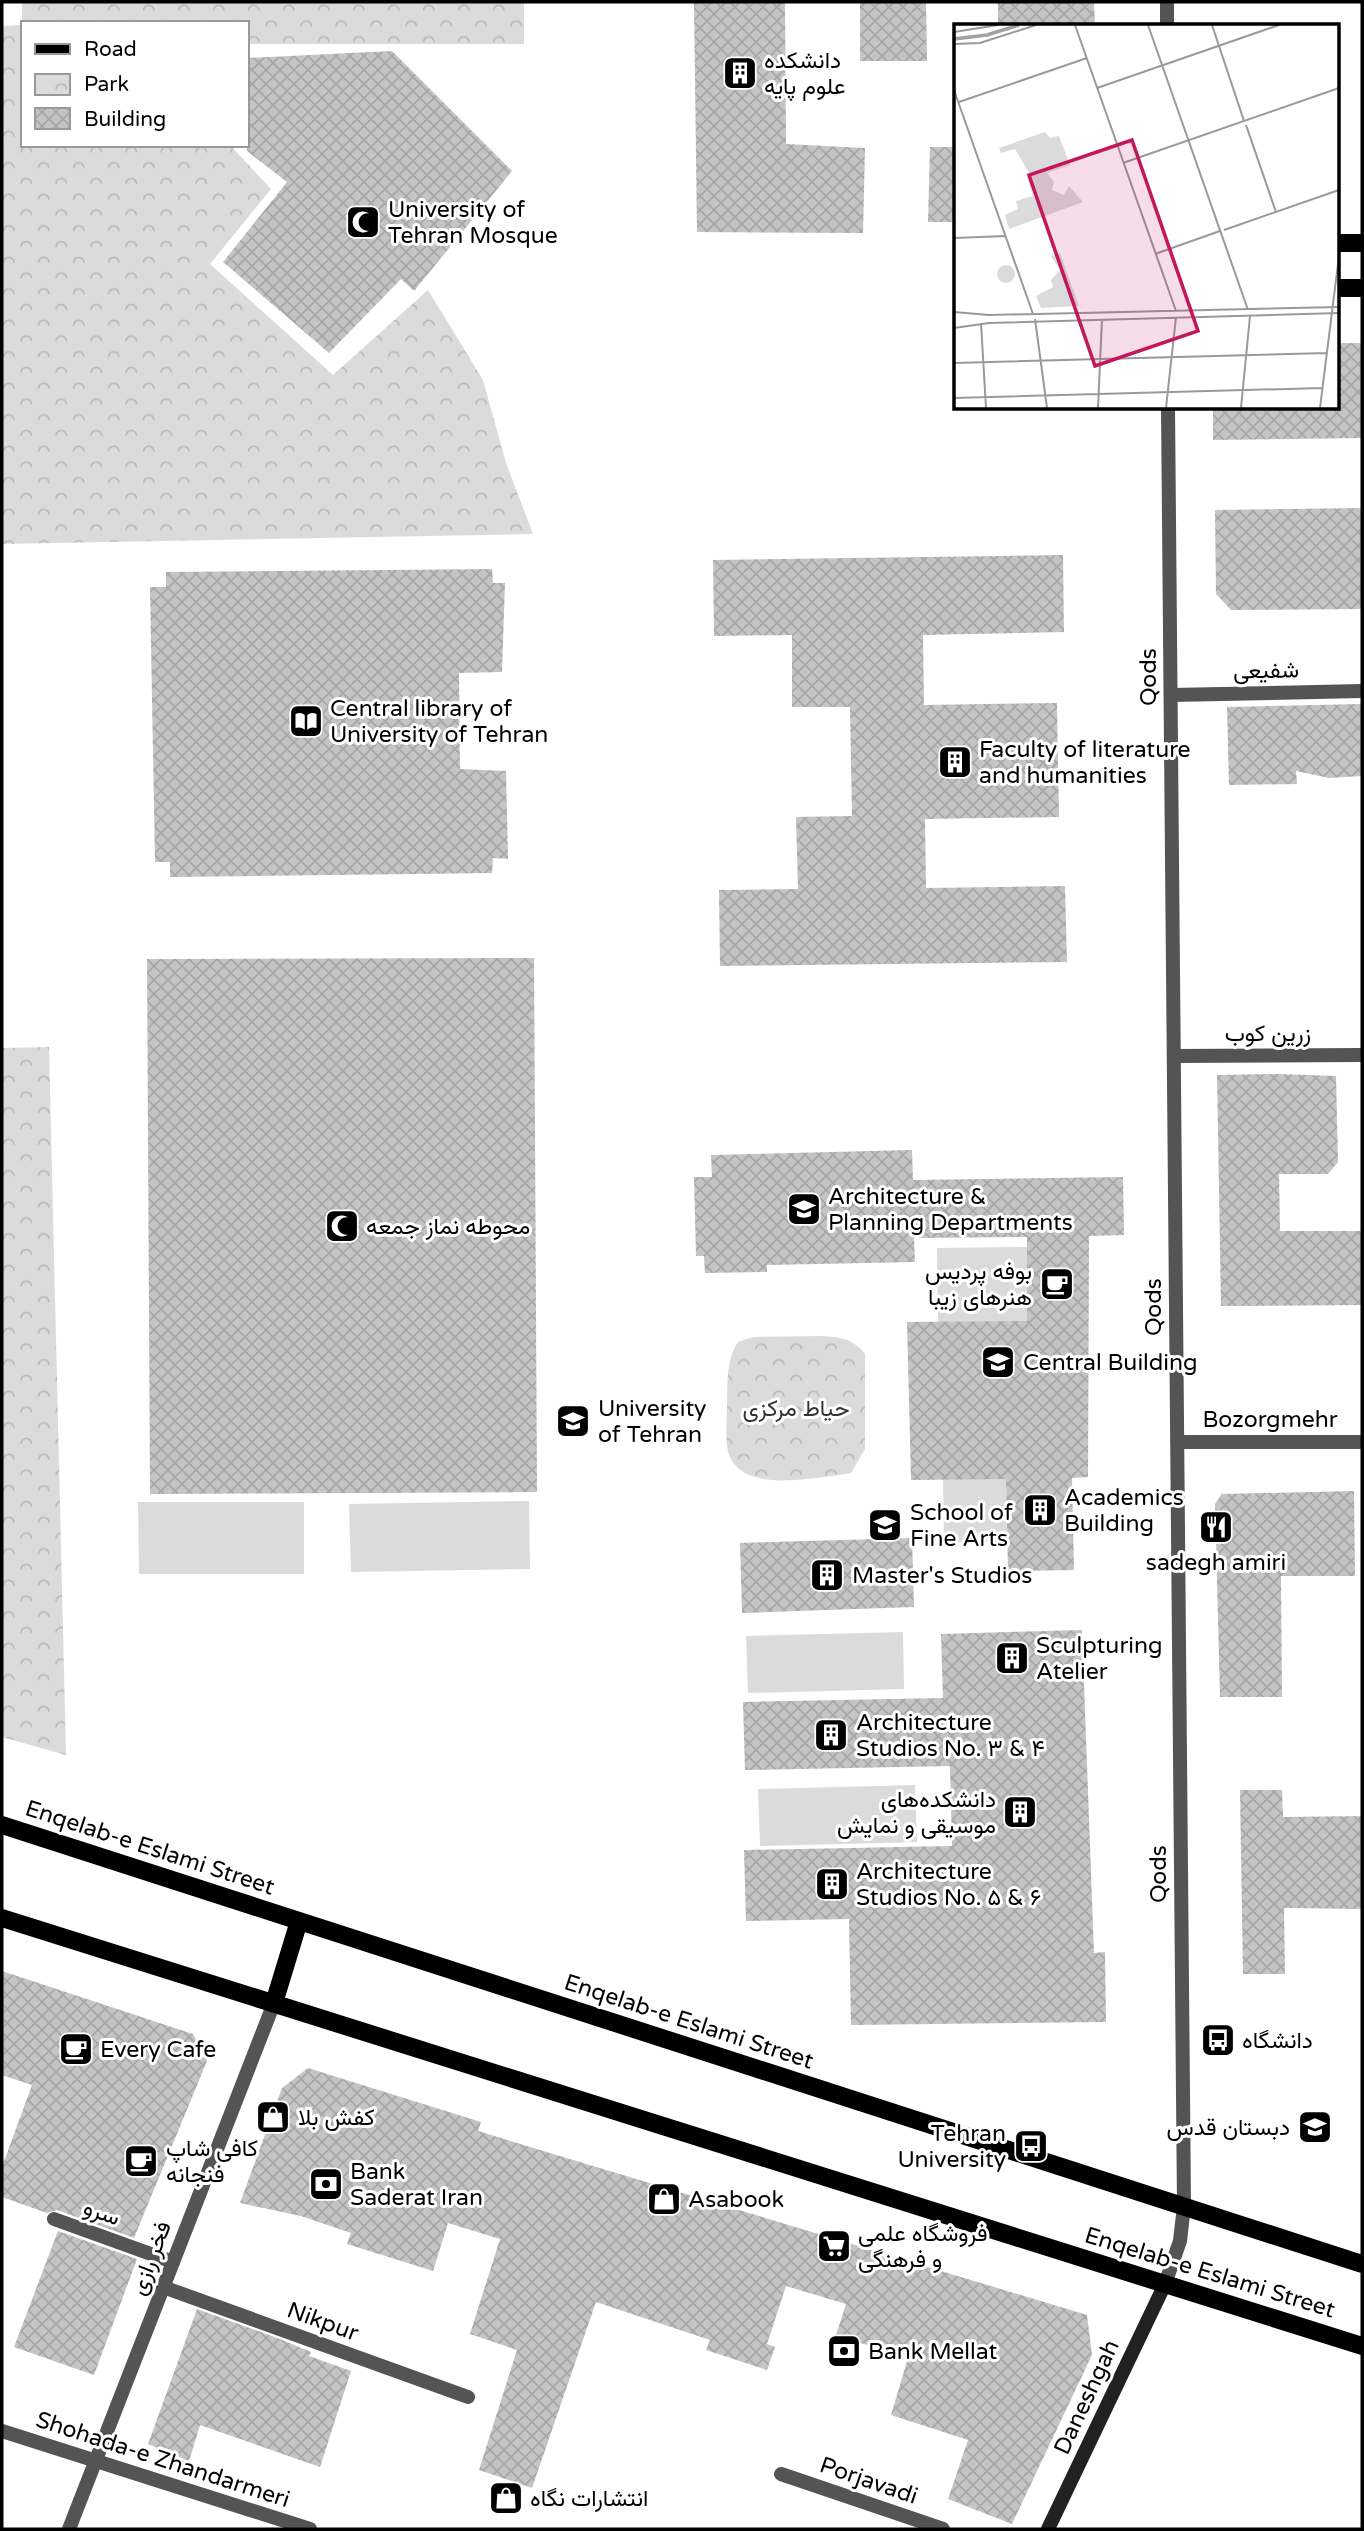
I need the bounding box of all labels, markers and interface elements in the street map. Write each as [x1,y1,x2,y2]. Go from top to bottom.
legend [21,21,248,147]
inset map [954,24,1340,410]
text: Road [84,37,137,62]
place label: دانشکده علوم پایه [764,47,845,102]
building icon: دانشکده علوم پایه [721,54,759,92]
text: Park [84,72,129,97]
text: Building [84,107,166,132]
place label: University of Tehran Mosque [388,196,558,250]
mosque icon: University of Tehran Mosque [344,203,382,241]
street label: Qods [1135,648,1163,706]
street label: شفیعی [1233,656,1299,686]
place label: Central library of University of Tehran [330,695,548,749]
library icon: Central library of University of Tehran [287,702,325,740]
place label: Faculty of literature and humanities [979,736,1191,790]
building icon: Faculty of literature and humanities [936,743,974,781]
street label: زرین کوب [1225,1020,1311,1048]
place label: Architecture & Planning Departments [828,1183,1073,1237]
school or university icon: Architecture & Planning Departments [785,1190,823,1228]
mosque icon: محوطه نماز جمعه [323,1207,361,1245]
place label: محوطه نماز جمعه [366,1213,530,1241]
place label: بوفه پردیس هنرهای زیبا [925,1258,1032,1312]
cafe icon: بوفه پردیس هنرهای زیبا [1038,1265,1076,1303]
street label: Qods [1140,1278,1168,1336]
school or university icon: Central Building [979,1343,1017,1381]
place label: Central Building [1023,1349,1198,1377]
place label: University of Tehran [598,1395,706,1449]
park label: حیاط مرکزی [742,1395,850,1423]
school or university icon: University of Tehran [554,1402,592,1440]
street label: Bozorgmehr [1202,1406,1338,1434]
place label: Academics Building [1064,1484,1184,1538]
building icon: Academics Building [1021,1491,1059,1529]
place label: School of Fine Arts [910,1499,1013,1553]
school or university icon: School of Fine Arts [866,1506,904,1544]
restaurant icon: sadegh amiri [1197,1508,1235,1546]
place label: sadegh amiri [1146,1549,1286,1577]
building icon: Master's Studios [808,1556,846,1594]
place label: Master's Studios [852,1562,1032,1590]
place label: Sculpturing Atelier [1036,1632,1162,1686]
building icon: Sculpturing Atelier [993,1639,1031,1677]
place label: Architecture Studios No. ۳ & ۴ [856,1709,1045,1763]
building icon: Architecture Studios No. ۳ & ۴ [812,1716,850,1754]
place label: دانشکده‌های موسیقی و نمایش [837,1786,996,1840]
building icon: دانشکده‌های موسیقی و نمایش [1001,1793,1039,1831]
street label: Enqelab-e Eslami Street [22,1794,278,1902]
street label: Qods [1145,1845,1173,1903]
place label: Architecture Studios No. ۵ & ۶ [856,1858,1041,1912]
building icon: Architecture Studios No. ۵ & ۶ [813,1865,851,1903]
street label: Enqelab-e Eslami Street [561,1968,817,2076]
bus stop icon: دانشگاه [1199,2021,1237,2059]
place label: دانشگاه [1242,2027,1313,2055]
cafe icon: Every Cafe [57,2030,95,2068]
place label: Every Cafe [100,2036,216,2064]
shop icon: کفش بلا [254,2098,292,2136]
place label: کفش بلا [298,2104,375,2132]
school or university icon: دبستان قدس [1296,2108,1334,2146]
place label: دبستان قدس [1167,2114,1290,2142]
place label: Tehran University [898,2120,1006,2174]
bus stop icon: Tehran University [1012,2127,1050,2165]
place label: کافی شاپ فنجانه [166,2135,258,2189]
cafe icon: کافی شاپ فنجانه [122,2142,160,2180]
place label: Bank Saderat Iran [350,2158,483,2212]
bank icon: Bank Saderat Iran [307,2165,345,2203]
shop icon: Asabook [645,2180,683,2218]
place label: Asabook [688,2186,784,2214]
street label: سرو [80,2193,124,2232]
street label: فخر رازی [124,2217,178,2299]
place label: فروشگاه علمی و فرهنگی [858,2220,988,2274]
street label: Enqelab-e Eslami Street [1081,2222,1339,2324]
supermarket icon: فروشگاه علمی و فرهنگی [815,2227,853,2265]
street label: Nikpur [283,2296,362,2348]
bank icon: Bank Mellat [825,2332,863,2370]
street label: Daneshgah [1048,2336,1126,2459]
place label: Bank Mellat [868,2338,997,2366]
street label: Shohada-e Zhandarmeri [32,2406,293,2514]
street label: Porjavadi [816,2451,921,2511]
shop icon: انتشارات نگاه [487,2479,525,2517]
place label: انتشارات نگاه [530,2485,648,2513]

